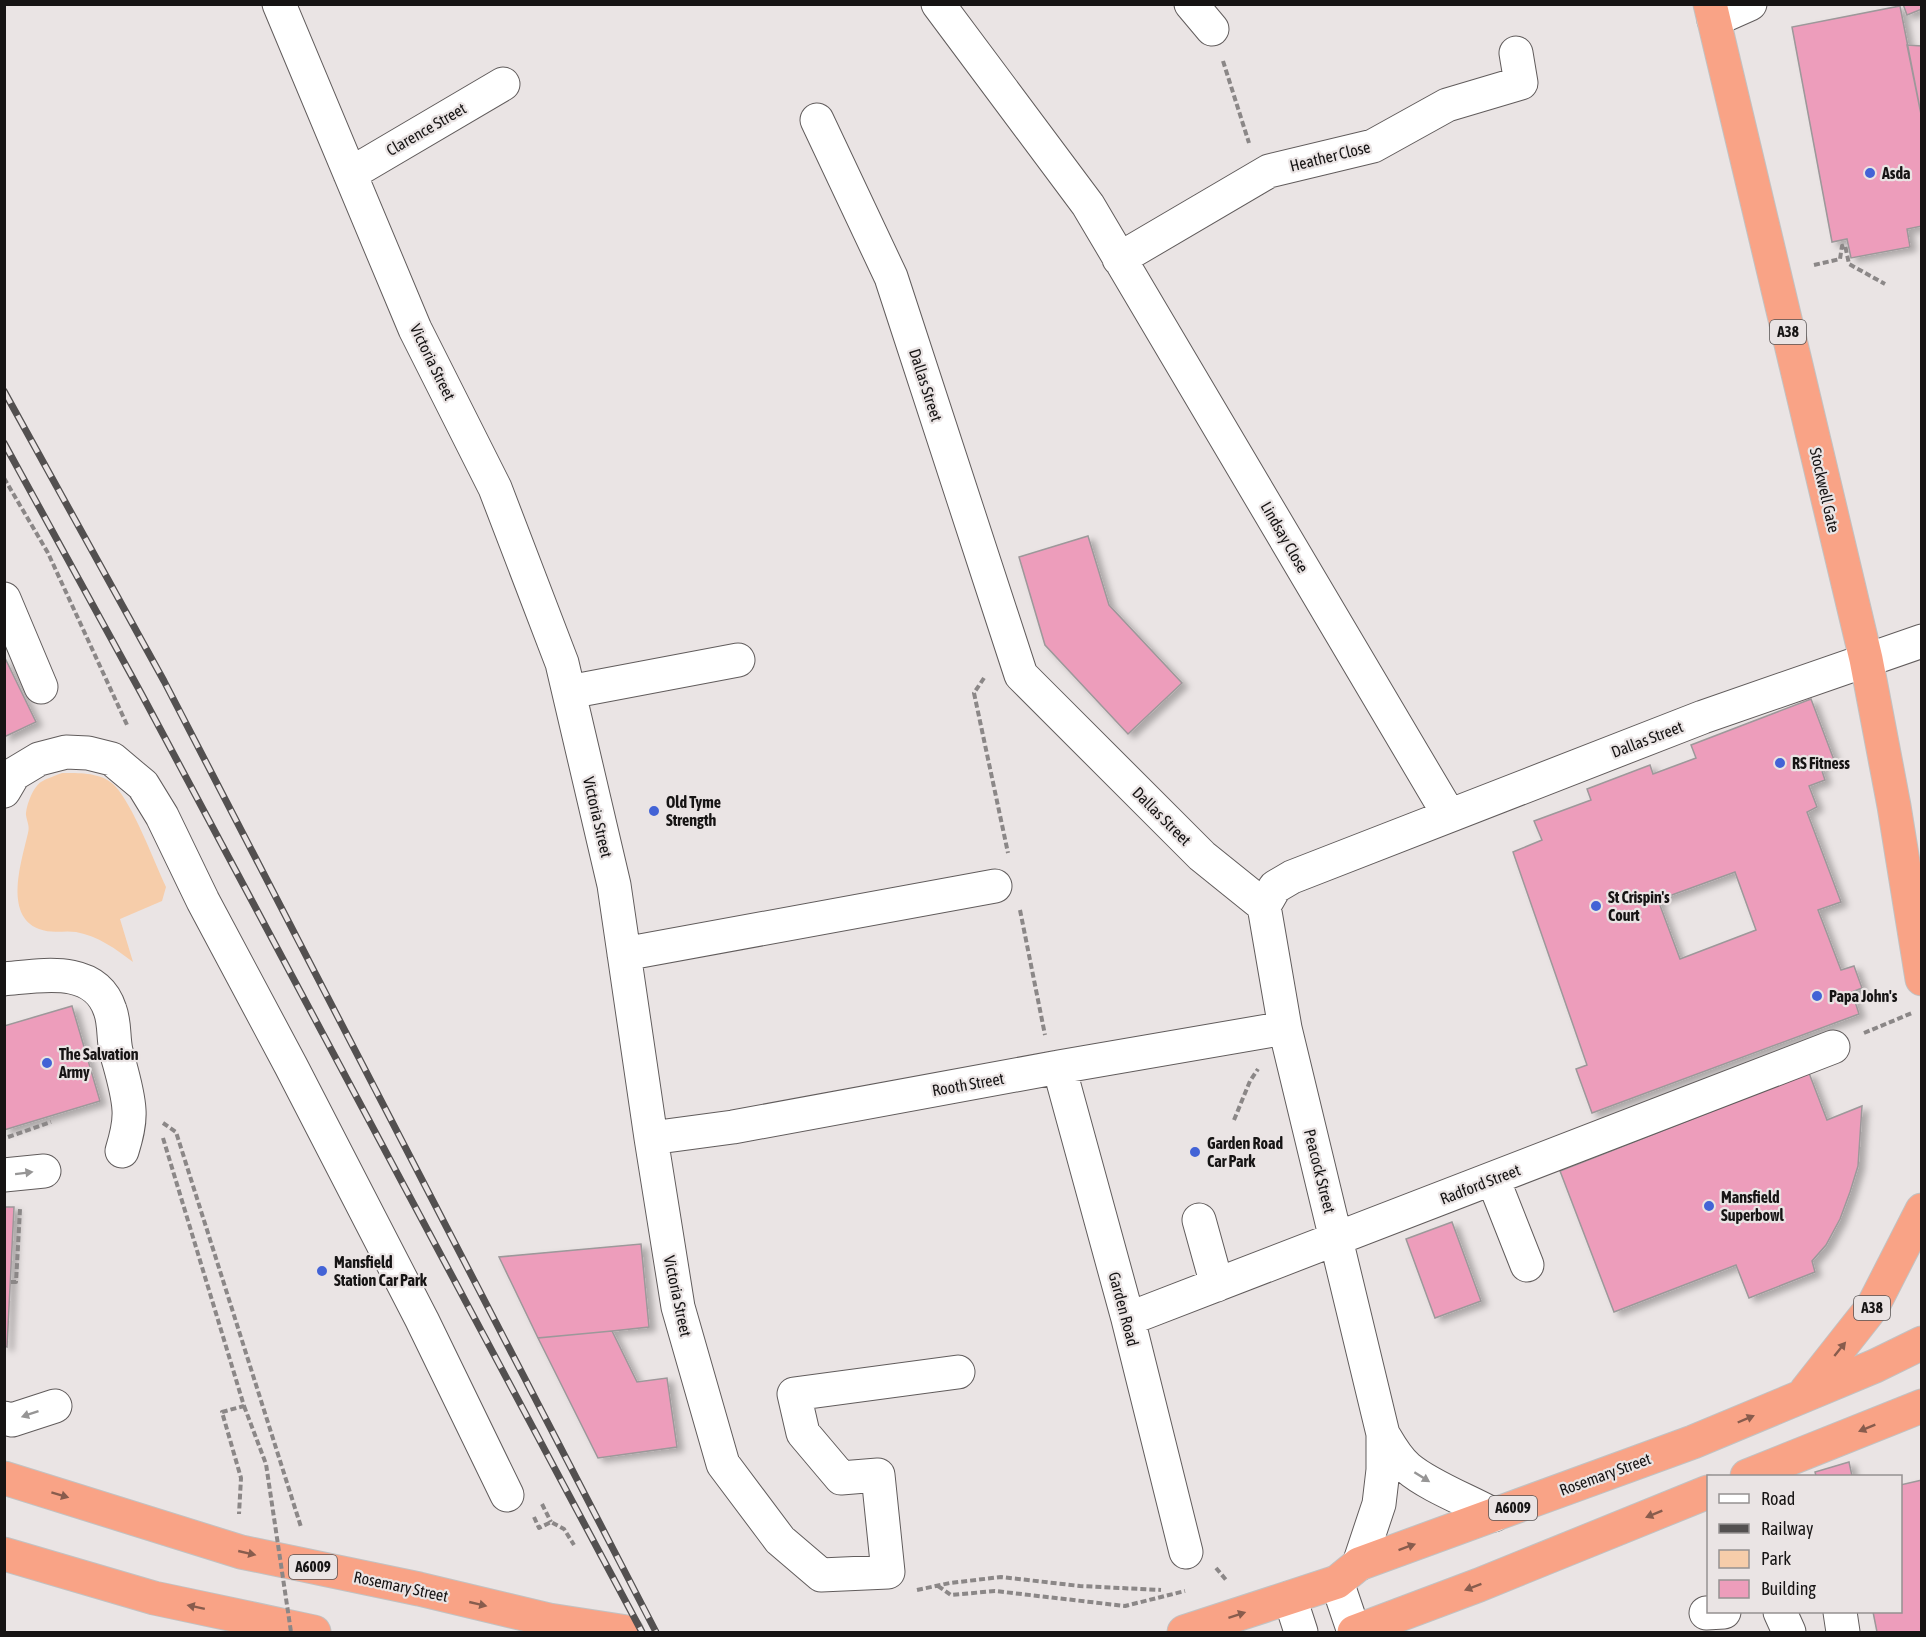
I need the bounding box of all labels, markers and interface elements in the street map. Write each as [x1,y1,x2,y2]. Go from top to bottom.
street label: Clarence Street [383,99,469,159]
street label: Heather Close [1288,137,1372,175]
place label: Asda [1881,164,1911,182]
marker: Asda [1863,166,1877,180]
road number: A38 [1770,320,1806,344]
street label: Victoria Street [407,321,459,403]
street label: Dallas Street [906,346,946,424]
street label: Stockwell Gate [1806,446,1844,534]
street label: Lindsay Close [1257,498,1312,576]
street label: Dallas Street [1609,717,1686,761]
place label: RS Fitness [1792,754,1850,772]
marker: RS Fitness [1773,756,1787,770]
street label: Victoria Street [580,775,616,860]
street label: Dallas Street [1129,783,1195,849]
place label: Old Tyme Strength [666,793,721,829]
marker: Old Tyme Strength [647,804,661,818]
place label: St Crispin's Court [1608,888,1670,924]
marker: St Crispin's Court [1589,899,1603,913]
place label: Papa John's [1829,987,1898,1005]
marker: Papa John's [1810,989,1824,1003]
place label: The Salvation Army [58,1045,139,1081]
marker: The Salvation Army [40,1056,54,1070]
street label: Rooth Street [931,1069,1006,1099]
street label: Peacock Street [1301,1127,1339,1215]
place label: Garden Road Car Park [1207,1134,1283,1170]
marker: Garden Road Car Park [1188,1145,1202,1159]
street label: Radford Street [1437,1160,1523,1208]
one-way arrow [15,1168,34,1178]
place label: Mansfield Superbowl [1721,1188,1785,1224]
marker: Mansfield Superbowl [1702,1199,1716,1213]
place label: Mansfield Station Car Park [334,1253,428,1289]
street label: Victoria Street [661,1254,695,1339]
marker: Mansfield Station Car Park [315,1264,329,1278]
street label: Garden Road [1105,1270,1143,1348]
road number: A38 [1854,1296,1890,1320]
one-way arrow [1833,1342,1846,1357]
one-way arrow [21,1410,39,1420]
one-way arrow [1738,1414,1756,1424]
one-way arrow [1858,1424,1876,1433]
street label: Rosemary Street [1557,1449,1654,1500]
one-way arrow [1413,1471,1430,1482]
legend [1707,1475,1902,1613]
text: Road [1761,1488,1795,1509]
one-way arrow [51,1491,69,1501]
road number: A6009 [1489,1496,1537,1520]
one-way arrow [1645,1509,1663,1519]
text: Railway [1761,1518,1813,1539]
one-way arrow [1398,1541,1416,1551]
one-way arrow [237,1548,256,1558]
text: Park [1761,1548,1791,1569]
road number: A6009 [289,1555,337,1579]
street label: Rosemary Street [352,1567,450,1606]
text: Building [1761,1578,1816,1599]
one-way arrow [1464,1582,1482,1592]
one-way arrow [469,1599,487,1609]
one-way arrow [187,1601,205,1611]
one-way arrow [1228,1610,1246,1620]

